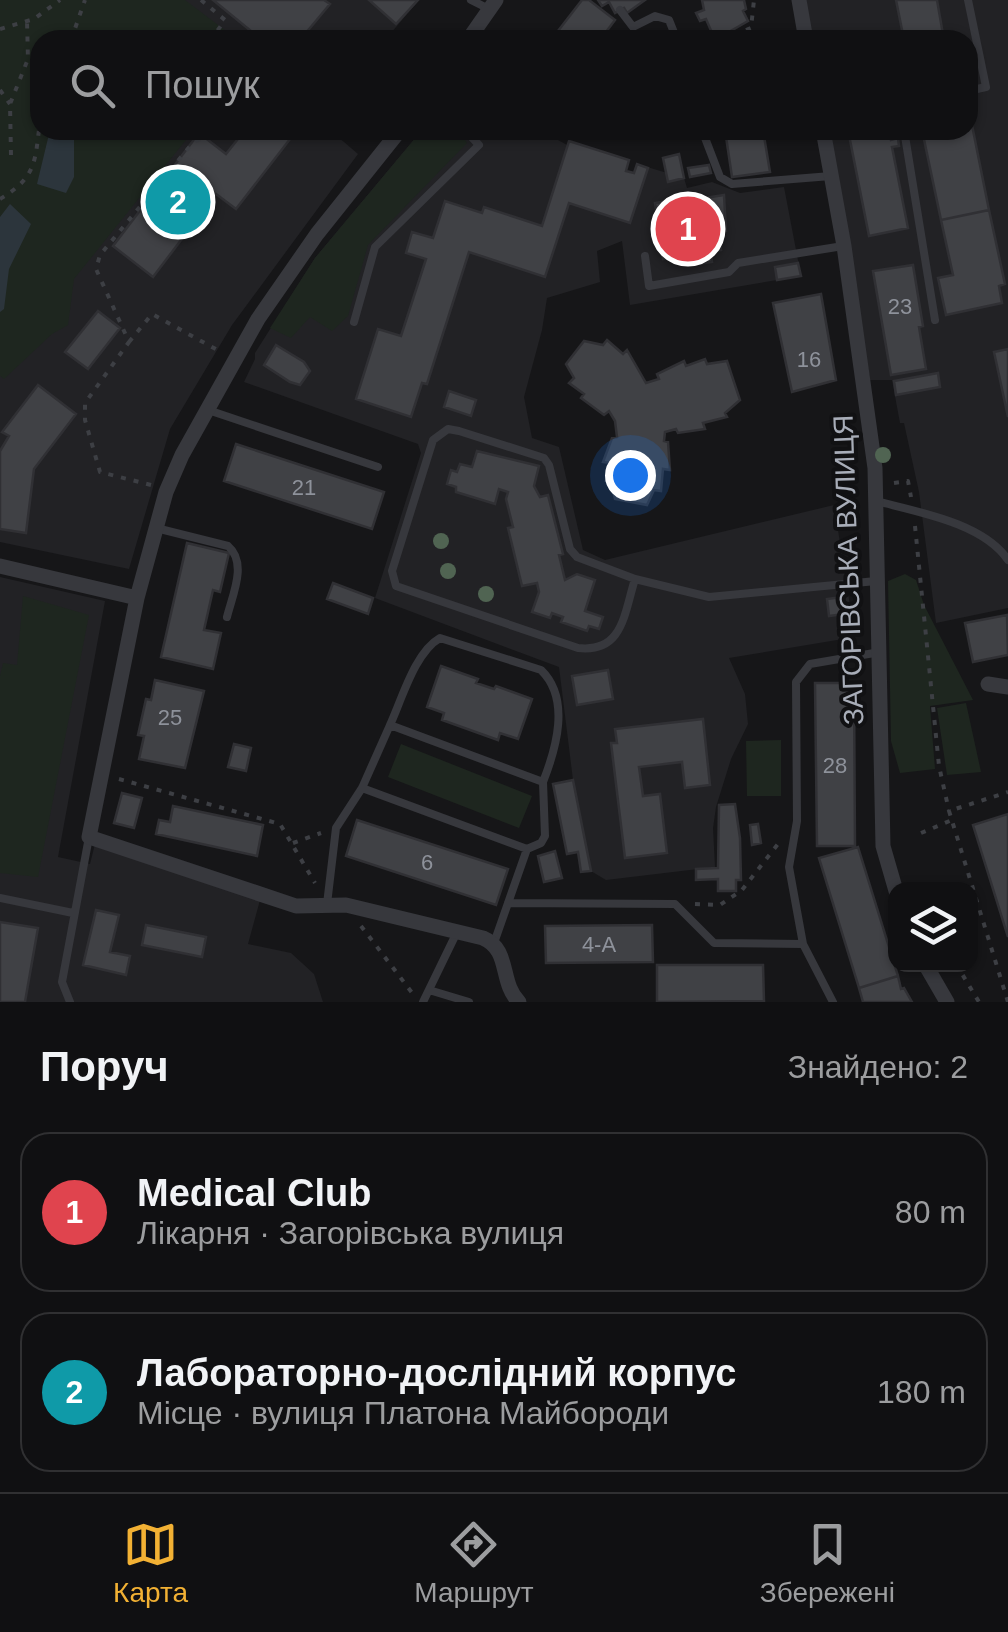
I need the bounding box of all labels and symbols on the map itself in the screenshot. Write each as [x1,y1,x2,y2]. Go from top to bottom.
pin: 2 [146,164,210,240]
pin: 1 [656,192,720,266]
house number: 23 [888,294,912,319]
house number: 16 [797,347,821,372]
street label: ЗАГОРІВСЬКА ВУЛИЦЯ [828,414,869,726]
your location [605,450,656,501]
house number: 21 [292,475,316,500]
house number: 25 [158,705,182,730]
house number: 28 [823,753,847,778]
house number: 6 [421,850,433,875]
house number: 4-А [582,932,616,957]

